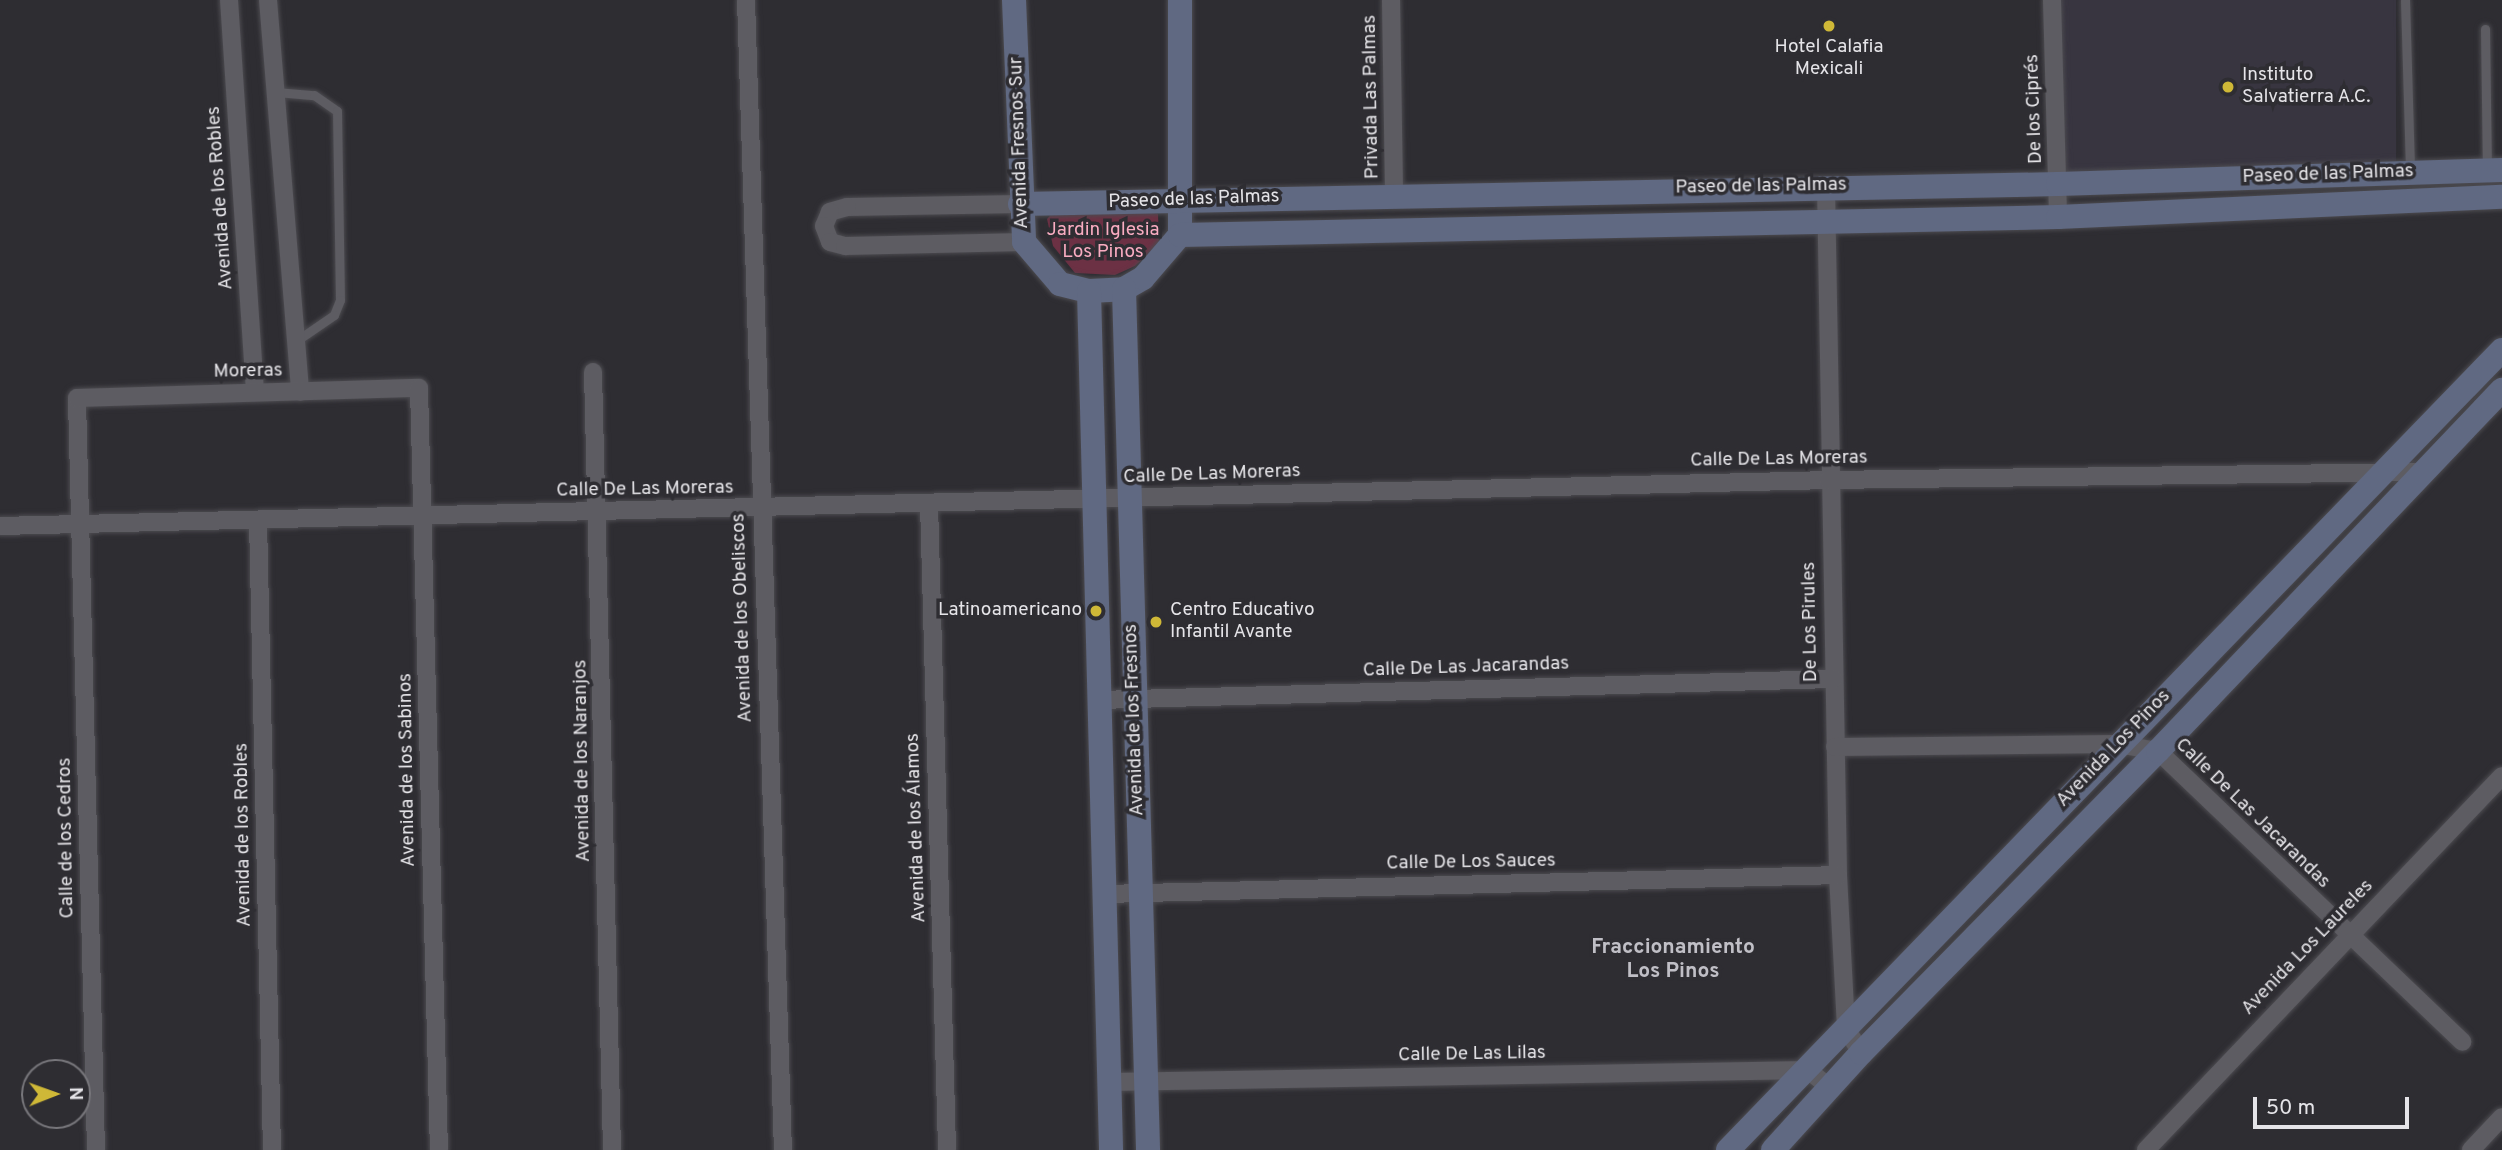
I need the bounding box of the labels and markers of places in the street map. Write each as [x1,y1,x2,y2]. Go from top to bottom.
marker: Hotel Calafia Mexicali [1821,18,1837,34]
place label: Hotel Calafia Mexicali [1775,37,1883,81]
place label: Instituto Salvatierra A.C. [2242,65,2371,109]
marker: Instituto Salvatierra A.C. [2220,79,2236,95]
place label: Latinoamericano [938,600,1082,622]
place label: Centro Educativo Infantil Avante [1170,600,1314,644]
marker: Latinoamericano [1088,603,1104,619]
marker: Centro Educativo Infantil Avante [1148,614,1164,630]

